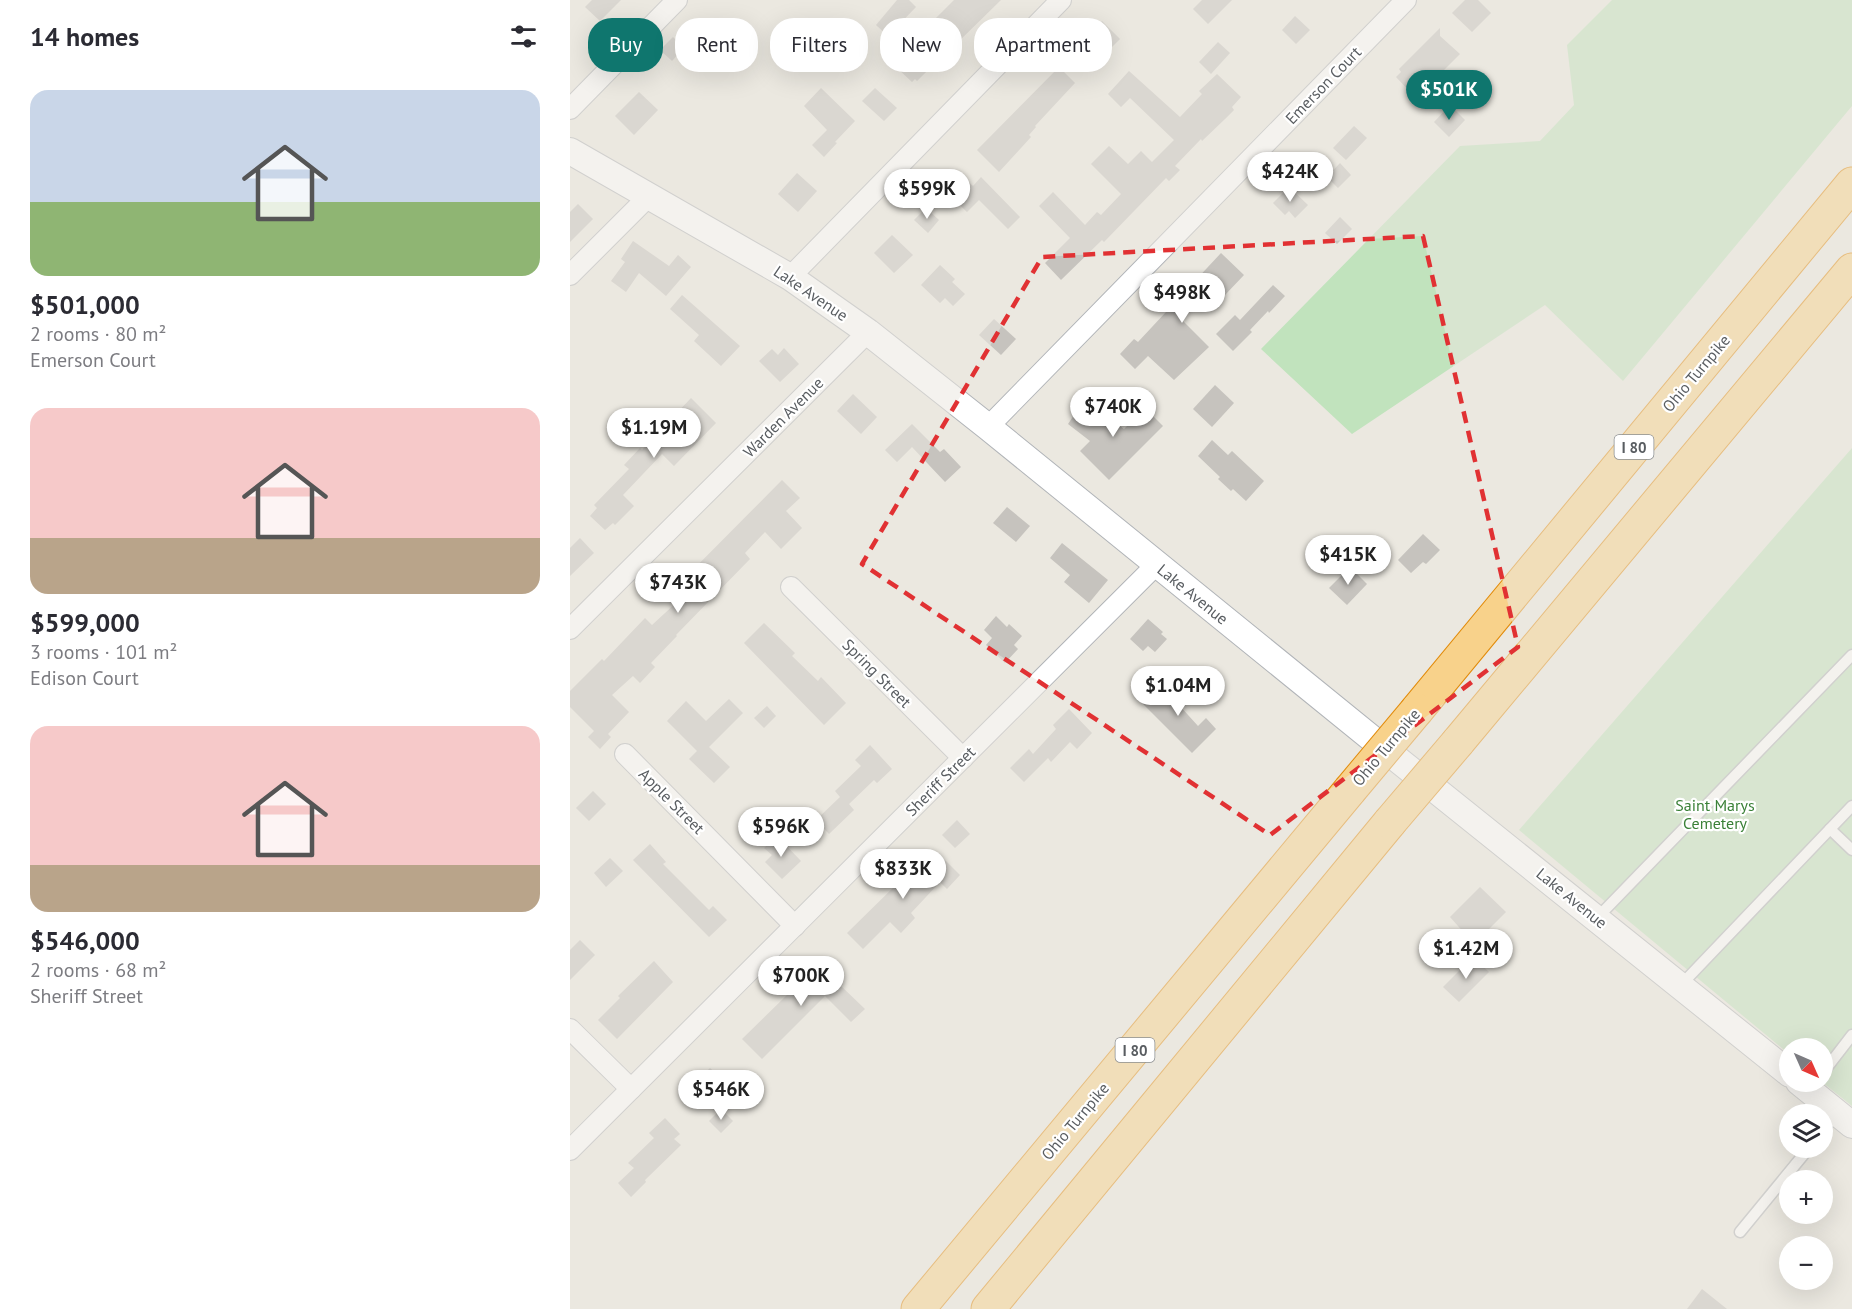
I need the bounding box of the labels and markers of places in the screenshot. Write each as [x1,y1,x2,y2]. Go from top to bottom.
pin: $501K [1407,70,1491,121]
pin: $424K [1248,152,1332,203]
pin: $599K [885,169,969,220]
pin: $498K [1140,273,1224,324]
pin: $740K [1071,387,1155,438]
pin: $1.19M [605,408,703,459]
pin: $415K [1306,535,1390,586]
pin: $743K [636,563,720,614]
pin: $1.04M [1129,666,1227,717]
pin: $596K [739,807,823,858]
pin: $833K [861,849,945,900]
pin: $1.42M [1417,929,1515,980]
pin: $700K [759,956,843,1007]
pin: $546K [679,1070,763,1121]

